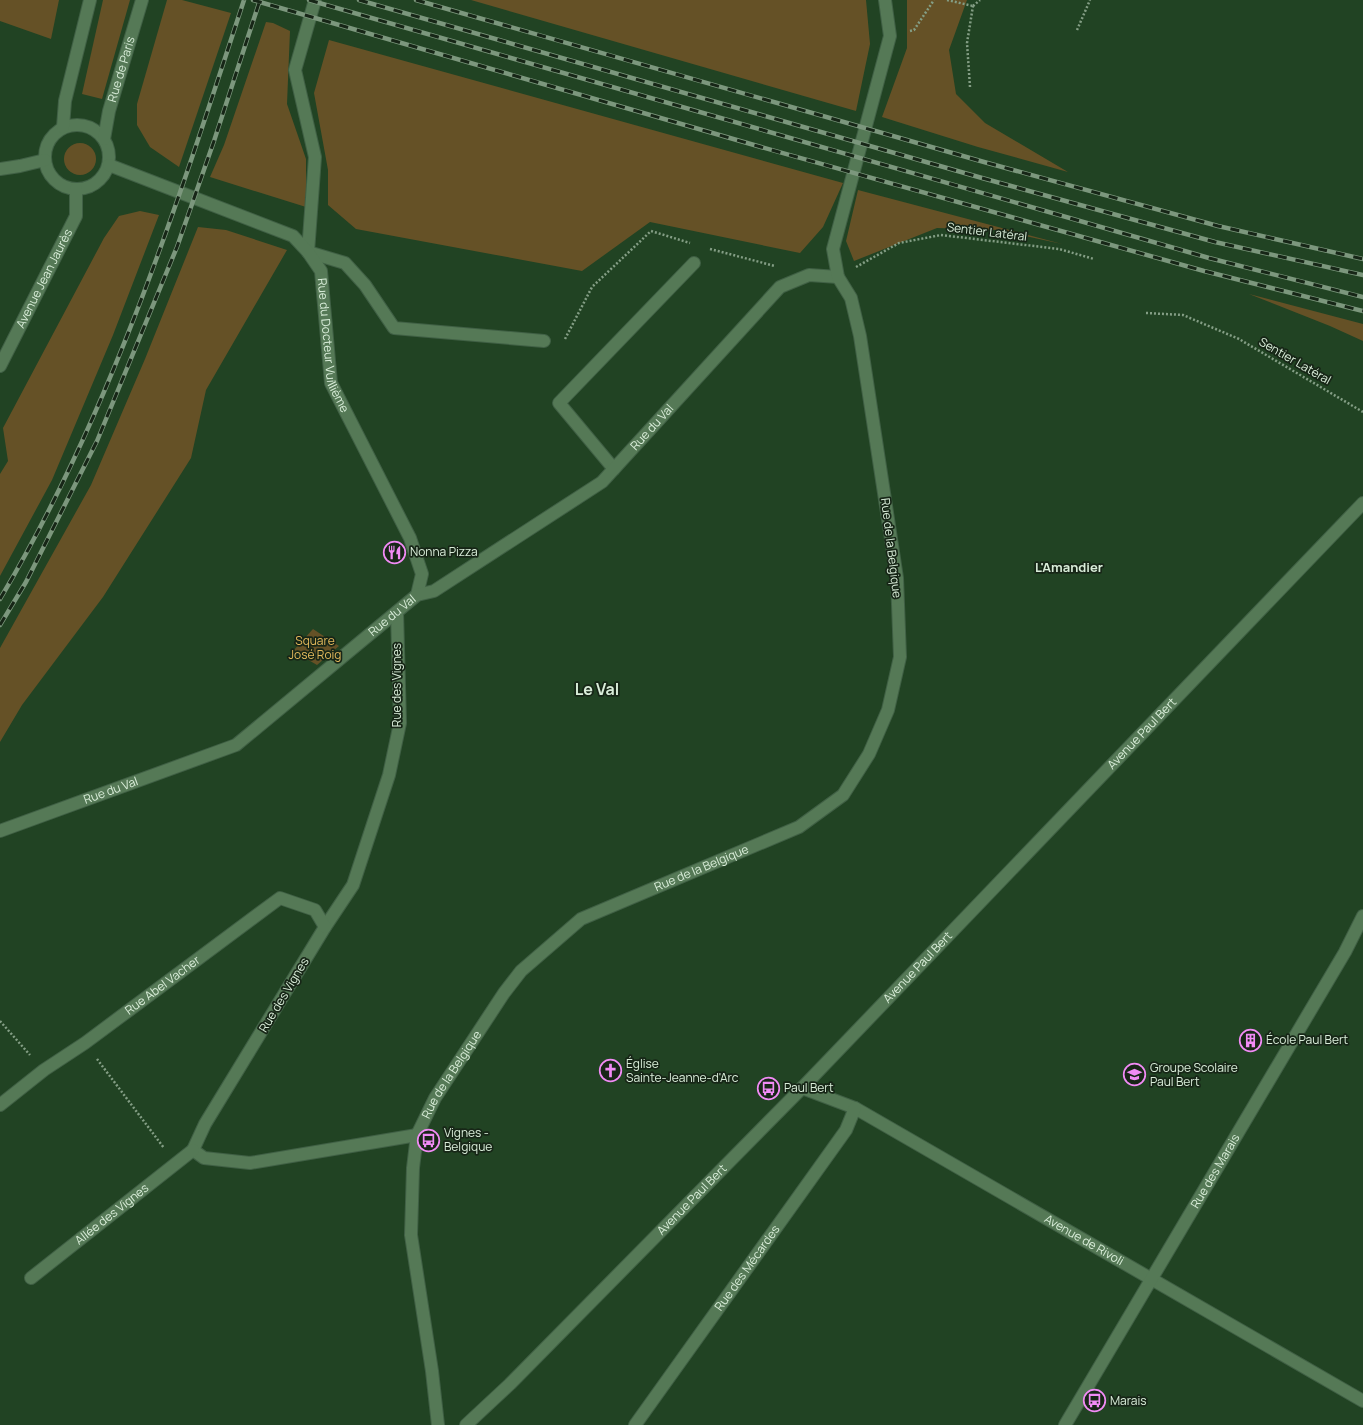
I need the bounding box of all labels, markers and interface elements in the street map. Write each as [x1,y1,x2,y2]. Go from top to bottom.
street label: Rue de Paris [103,34,139,104]
street label: Sentier Latéral [946,218,1028,245]
street label: Avenue Jean Jaurès [12,226,76,331]
street label: Rue du Docteur Vuillième [314,277,354,415]
street label: Sentier Latéral [1256,333,1335,388]
street label: Rue du Val [626,400,677,454]
street label: Rue de la Belgique [877,497,906,599]
restaurant icon: Nonna Pizza [381,539,407,565]
place label: Nonna Pizza [410,543,478,560]
district label: L'Amandier [1035,558,1103,576]
street label: Rue du Val [364,590,419,640]
park label: Square José Roig [289,632,341,663]
street label: Rue des Vignes [388,643,405,727]
district label: Le Val [575,678,619,700]
street label: Avenue Paul Bert [1103,694,1180,773]
street label: Rue du Val [81,772,140,808]
street label: Rue de la Belgique [651,840,751,895]
street label: Avenue Paul Bert [879,927,956,1007]
street label: Rue Abel Vacher [121,951,204,1018]
street label: Rue des Vignes [255,954,313,1035]
street label: Rue de la Belgique [417,1027,485,1121]
building icon: École Paul Bert [1237,1027,1263,1053]
place label: École Paul Bert [1266,1031,1348,1048]
place label: Église Sainte-Jeanne-d'Arc [626,1055,739,1086]
church icon: Église Sainte-Jeanne-d'Arc [597,1058,623,1084]
place label: Groupe Scolaire Paul Bert [1150,1059,1238,1090]
school or university icon: Groupe Scolaire Paul Bert [1121,1062,1147,1088]
bus stop icon: Paul Bert [756,1075,782,1101]
place label: Paul Bert [784,1079,834,1096]
place label: Vignes - Belgique [444,1124,492,1155]
bus stop icon: Vignes - Belgique [415,1127,441,1153]
street label: Rue des Marais [1186,1131,1243,1211]
street label: Avenue Paul Bert [653,1160,730,1238]
street label: Allée des Vignes [71,1179,152,1248]
street label: Avenue de Rivoli [1041,1210,1127,1269]
street label: Rue des Mécardes [710,1221,783,1314]
bus stop icon: Marais [1081,1388,1107,1414]
place label: Marais [1110,1392,1147,1409]

